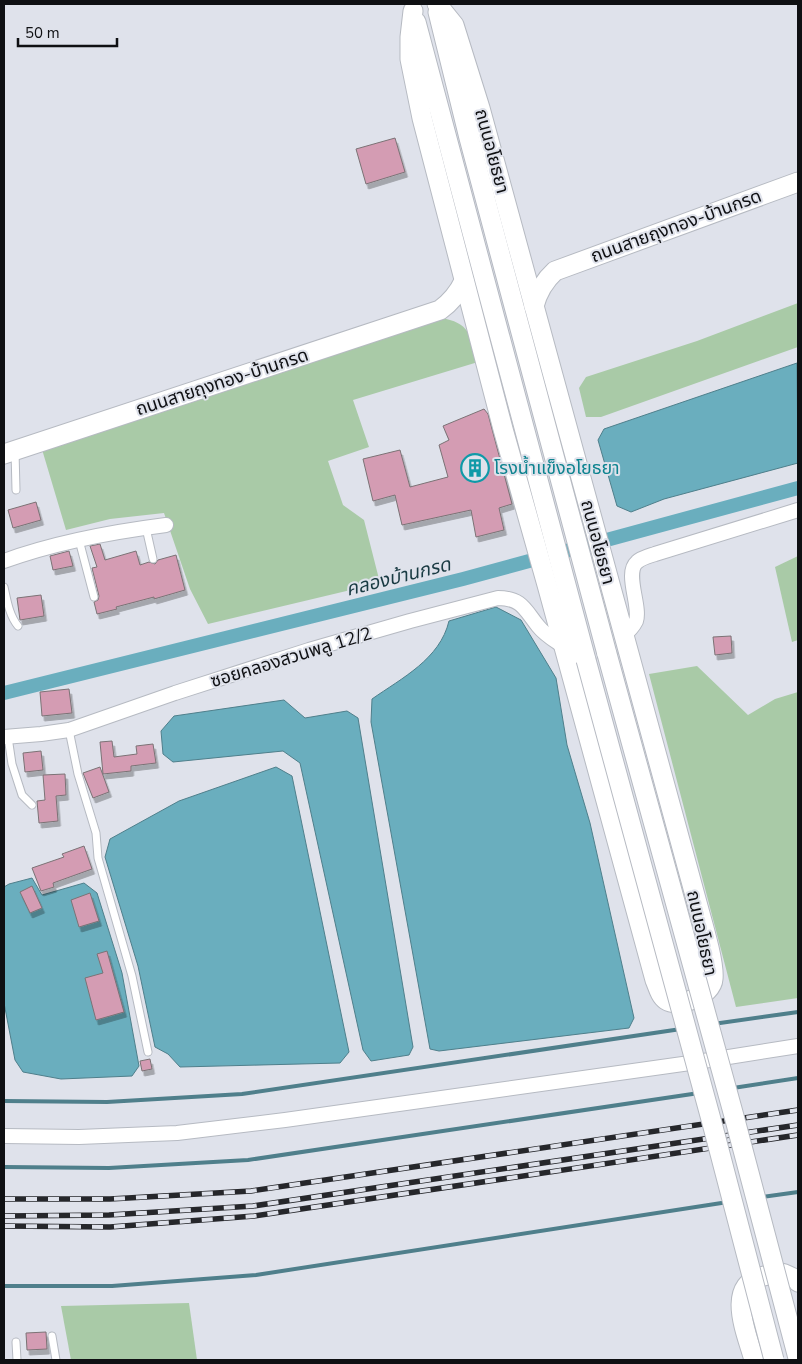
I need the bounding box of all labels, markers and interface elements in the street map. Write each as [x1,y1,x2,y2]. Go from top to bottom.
scale bar [18,15,116,47]
text: 50 m [25,23,60,43]
street label: ถนนอโยธยา [469,106,515,196]
street label: ถนนสายถุงทอง-บ้านกรด [587,184,765,268]
street label: ถนนสายถุงทอง-บ้านกรด [133,343,311,421]
building icon: โรงน้ำแข็งอโยธยา [460,453,490,483]
place label: โรงน้ำแข็งอโยธยา [494,455,620,480]
street label: ถนนอโยธยา [575,497,621,587]
water label: คลองบ้านกรด [343,551,454,603]
street label: ซอยคลองสวนพลู 12/2 [207,621,375,693]
street label: ถนนอโยธยา [681,888,723,978]

